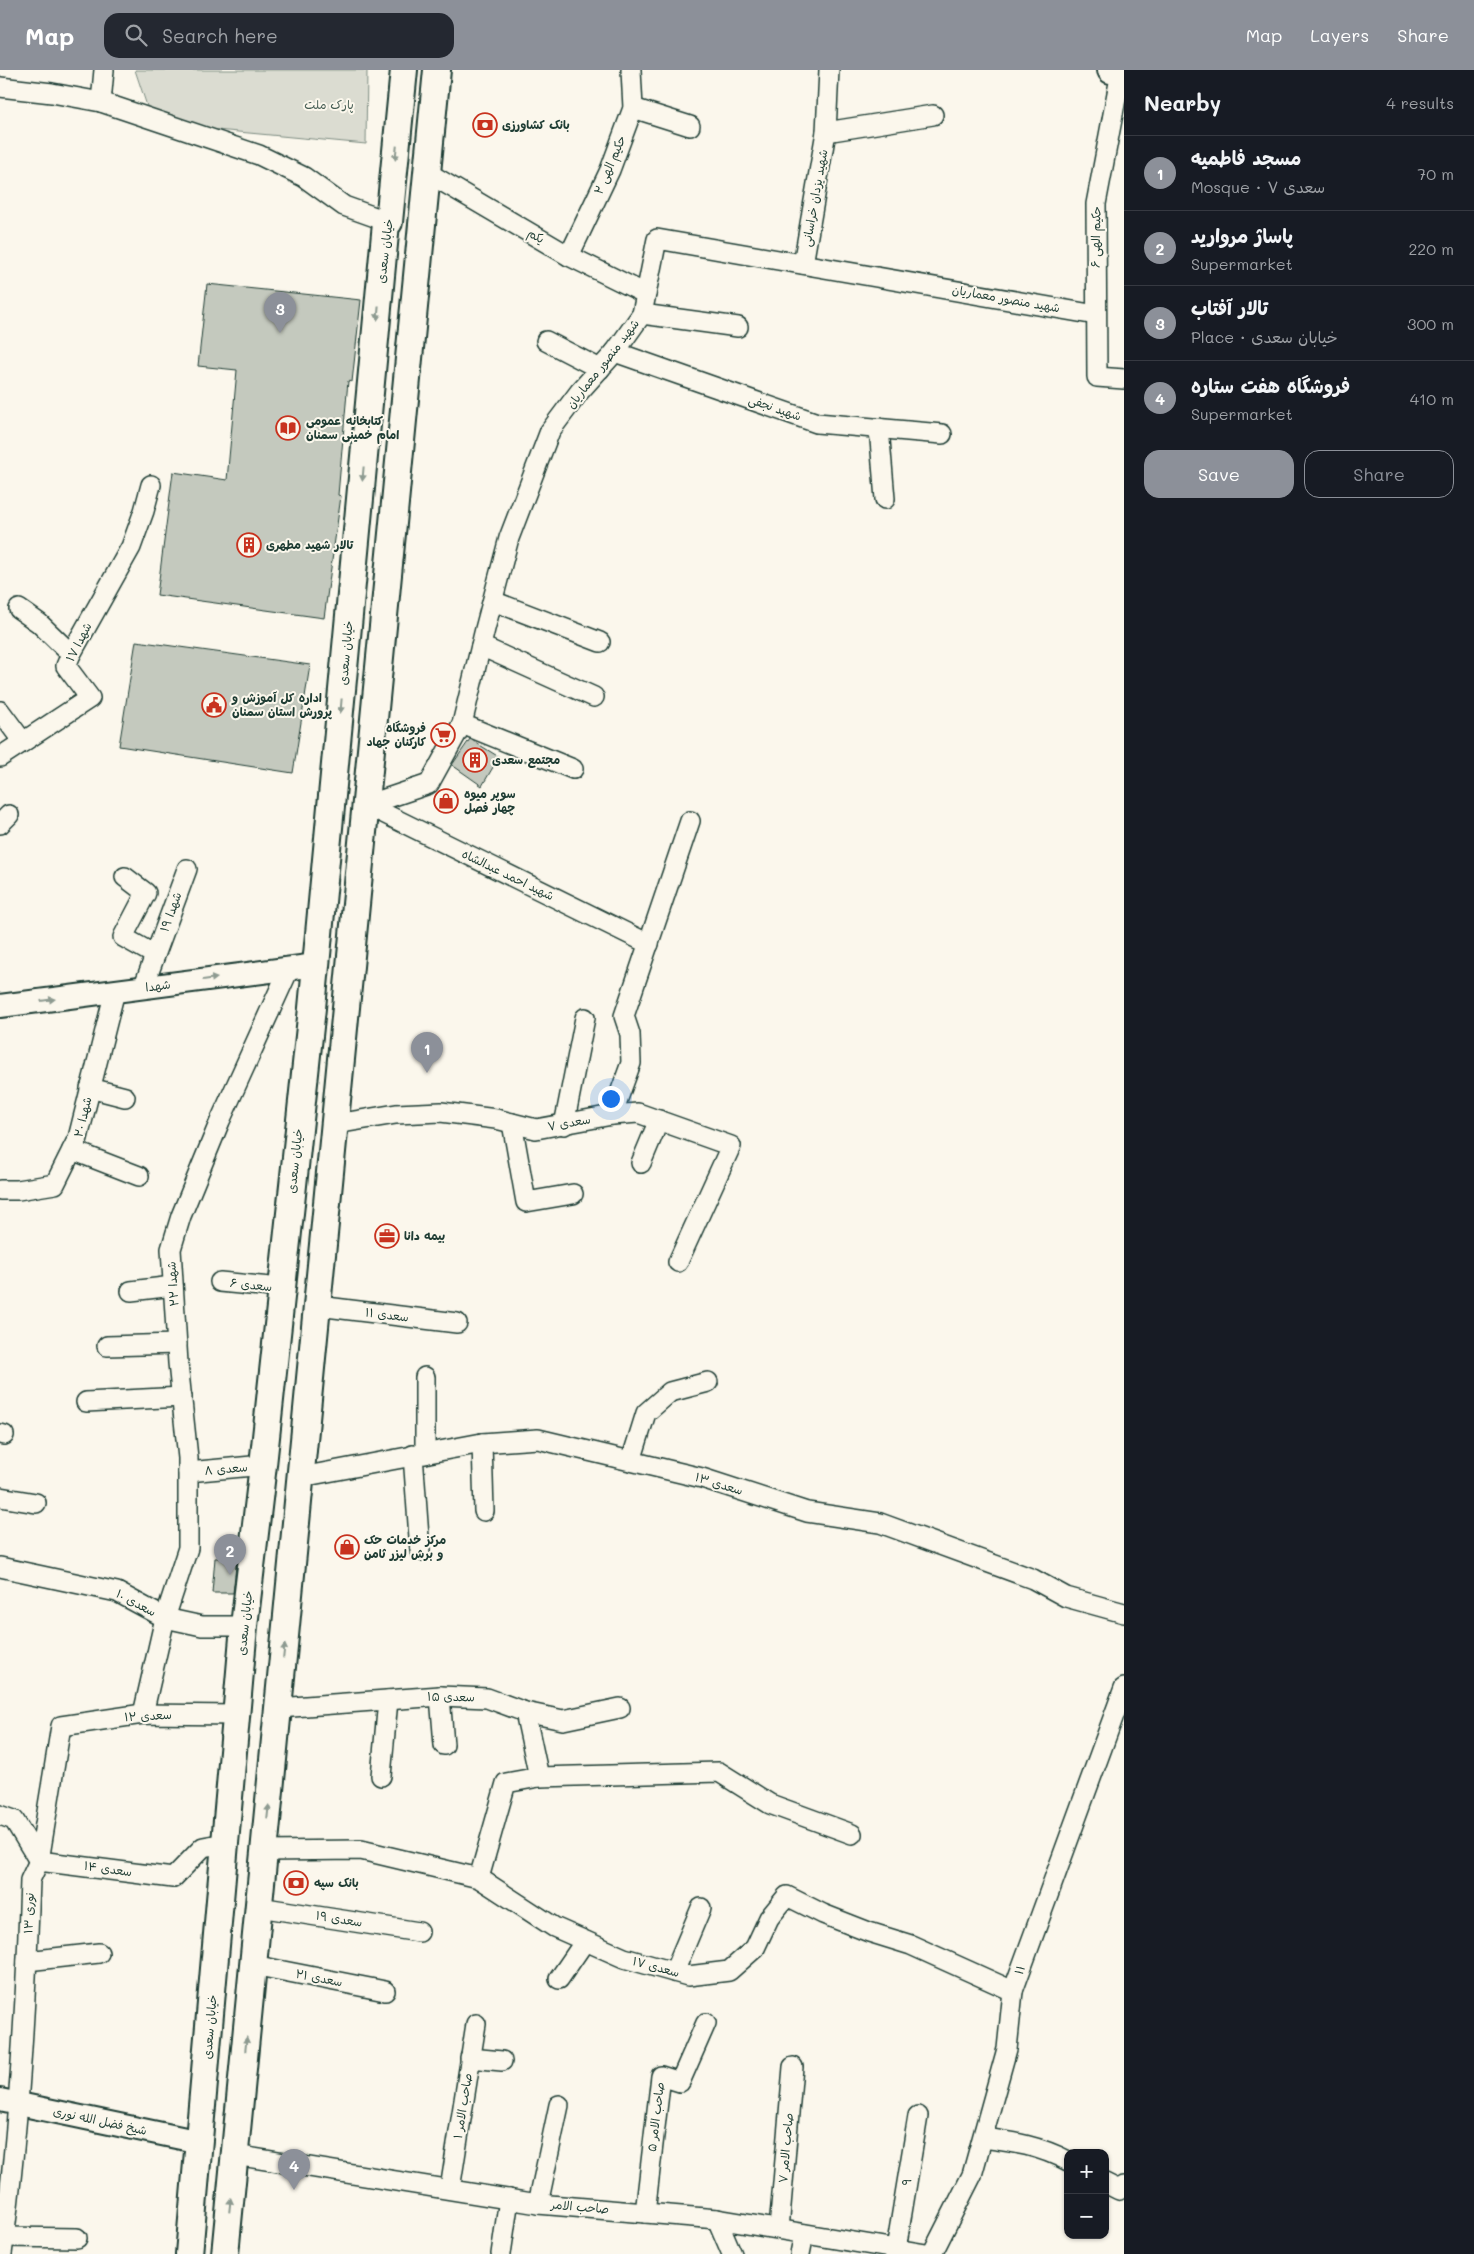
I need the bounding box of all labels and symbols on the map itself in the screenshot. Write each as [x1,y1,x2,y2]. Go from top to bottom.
park label: پارک ملت [304,96,354,113]
bank icon: بانک کشاورزی [472,112,498,138]
place label: بانک کشاورزی [502,116,570,132]
street label: حکیم الهی ۲ [589,133,631,197]
one-way arrow [392,146,400,162]
street label: شهید یزدان خراسانی [798,148,831,248]
street label: حکیم الهی ۶ [1086,206,1106,268]
street label: خیابان سعدی [372,218,397,284]
street label: یکم [524,224,548,248]
street label: شهید منصور معماریان [951,281,1061,315]
pin: 3 [264,292,296,333]
one-way arrow [374,305,382,321]
street label: شهید منصور معماریان [562,315,642,411]
street label: شهید نجفی [747,391,804,424]
place label: کتابخانه عمومی امام خمینی سمنان [306,412,399,444]
library icon: کتابخانه عمومی امام خمینی سمنان [275,415,301,441]
one-way arrow [358,467,366,483]
building icon: تالار شهید مطهری [236,532,262,558]
place label: تالار شهید مطهری [266,536,354,552]
street label: شهدا ۱۷ [61,619,95,664]
street label: خیابان سعدی [334,620,357,686]
place label: اداره کل آموزش و پرورش استان سمنان [231,689,332,720]
public building icon: اداره کل آموزش و پرورش استان سمنان [201,692,227,718]
one-way arrow [337,698,345,714]
place label: فروشگاه کارکنان جهاد [367,719,427,749]
supermarket icon: فروشگاه کارکنان جهاد [430,722,456,748]
building icon: مجتمع سعدی [462,747,488,773]
place label: مجتمع سعدی [492,751,560,769]
place label: سوپر میوه چهار فصل [464,785,516,816]
shop icon: سوپر میوه چهار فصل [433,788,459,814]
street label: شهید احمد عبدالشاه [459,845,557,904]
street label: شهدا ۱۹ [156,890,185,934]
one-way arrow [202,975,218,983]
street label: شهدا [144,976,171,994]
one-way arrow [41,996,57,1004]
pin: 1 [411,1032,443,1073]
your location [598,1086,624,1112]
street label: شهدا ۲۰ [69,1095,95,1139]
street label: سعدی ۷ [546,1110,592,1134]
street label: خیابان سعدی [283,1128,306,1194]
office icon: بیمه دانا [374,1223,400,1249]
place label: بیمه دانا [404,1227,445,1243]
street label: شهدا ۲۲ [162,1261,182,1307]
street label: سعدی ۶ [229,1274,273,1294]
street label: سعدی ۱۱ [364,1303,410,1325]
street label: سعدی ۸ [204,1458,248,1478]
street label: سعدی ۱۳ [693,1468,745,1498]
place label: مرکز خدمات حک و برش لیزر ثامن [364,1531,446,1561]
pin: 2 [214,1534,246,1575]
shop icon: مرکز خدمات حک و برش لیزر ثامن [334,1534,360,1560]
street label: سعدی ۱۰ [114,1585,159,1619]
street label: خیابان سعدی [233,1590,256,1656]
one-way arrow [280,1642,288,1658]
street label: سعدی ۱۵ [427,1688,475,1704]
street label: سعدی ۱۲ [124,1706,172,1724]
one-way arrow [265,1804,273,1820]
street label: سعدی ۱۴ [83,1857,133,1879]
bank icon: بانک سپه [283,1870,309,1896]
place label: بانک سپه [314,1874,359,1891]
street label: نوری ۱۳ [19,1892,37,1934]
street label: سعدی ۱۹ [315,1906,364,1930]
street label: سعدی ۱۷ [631,1952,681,1980]
street label: ۱۱ [1010,1963,1028,1976]
street label: سعدی ۲۱ [294,1965,344,1989]
street label: خیابان سعدی [198,1994,221,2060]
one-way arrow [242,2035,250,2051]
street label: صاحب الامر ۱ [449,2072,476,2140]
street label: صاحب الامر ۵ [643,2081,668,2153]
street label: شیخ فضل الله نوری [51,2102,149,2140]
street label: صاحب الامر ۷ [774,2112,797,2184]
pin: 4 [278,2149,310,2190]
street label: ۹ [898,2177,915,2187]
street label: صاحب الامر [549,2195,610,2218]
one-way arrow [226,2197,234,2213]

